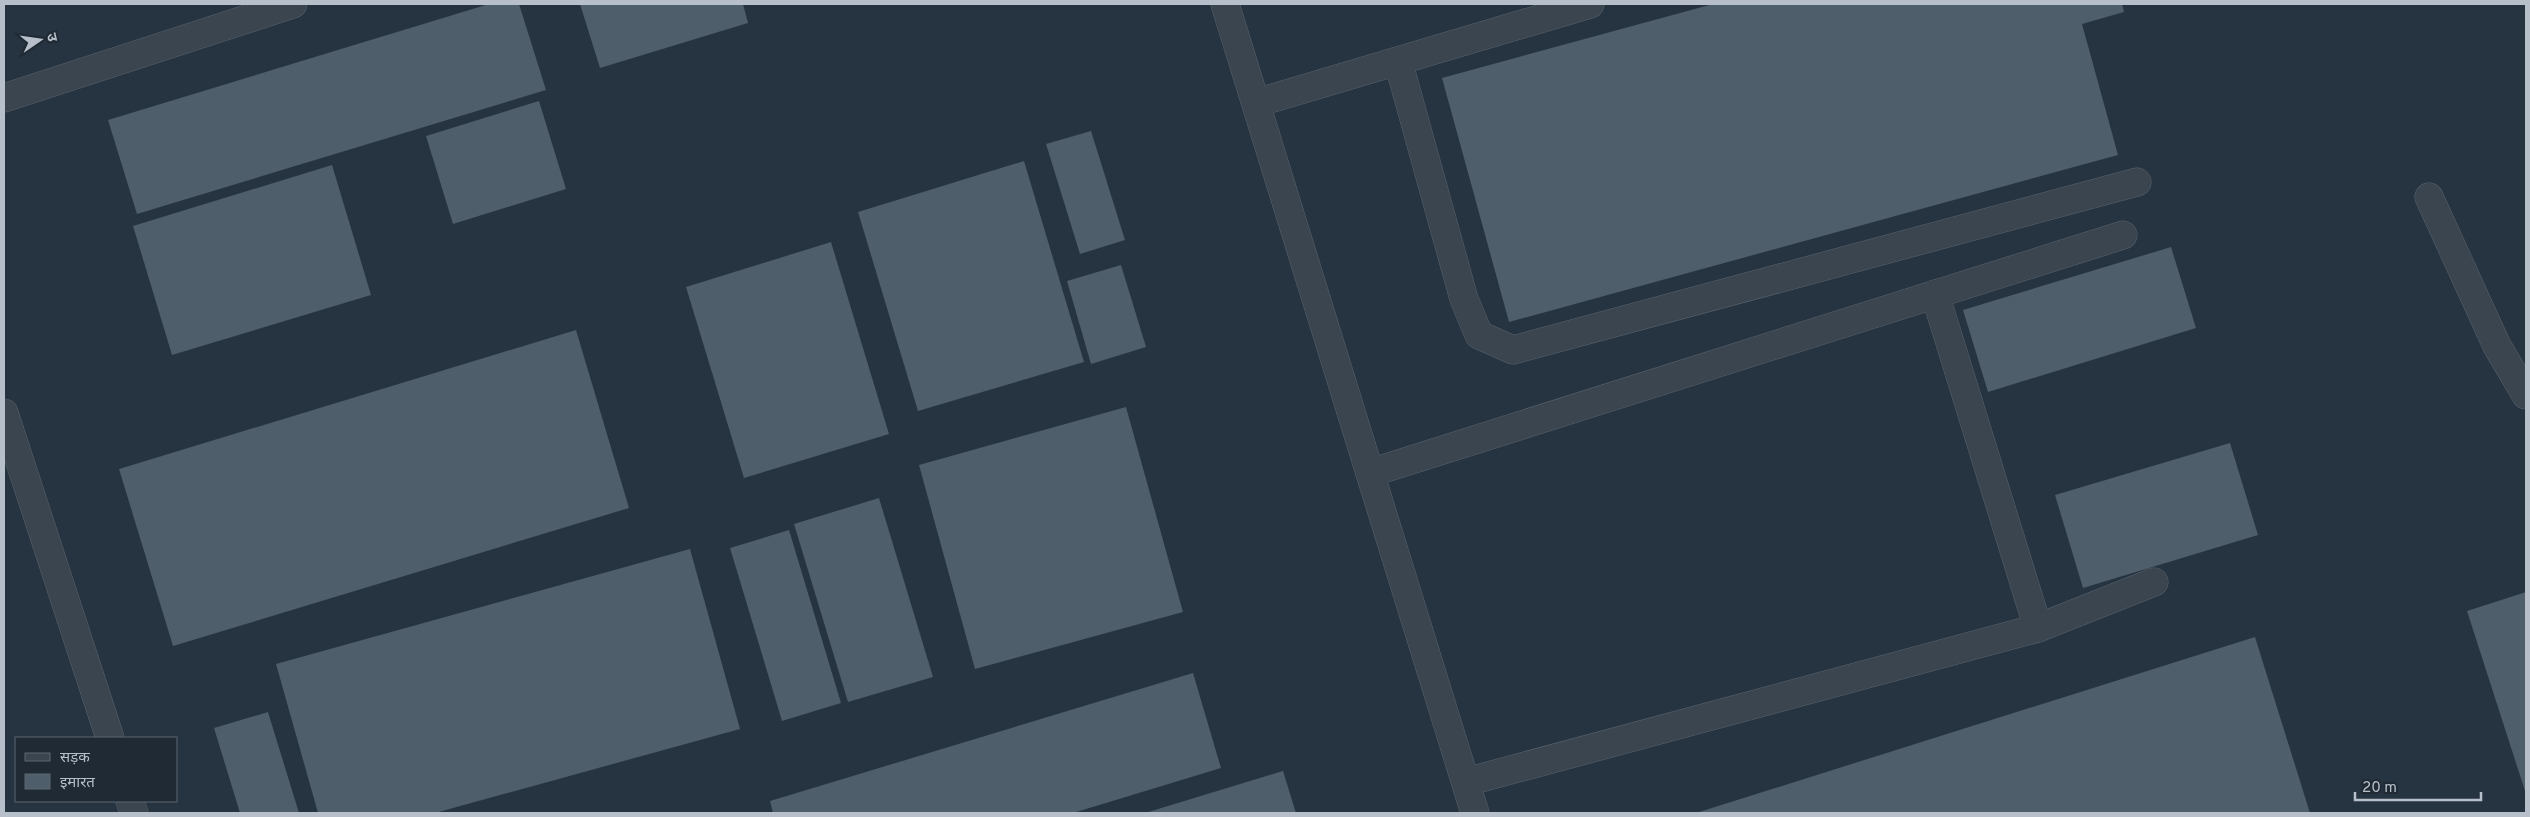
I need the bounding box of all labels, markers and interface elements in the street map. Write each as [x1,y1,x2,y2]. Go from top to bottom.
north arrow [15,15,65,65]
text: उ [42,32,61,44]
legend [15,737,178,802]
text: सड़क [60,749,90,768]
scale bar [2355,770,2481,802]
text: इमारत [60,774,95,793]
text: 20 m [2362,779,2397,798]

